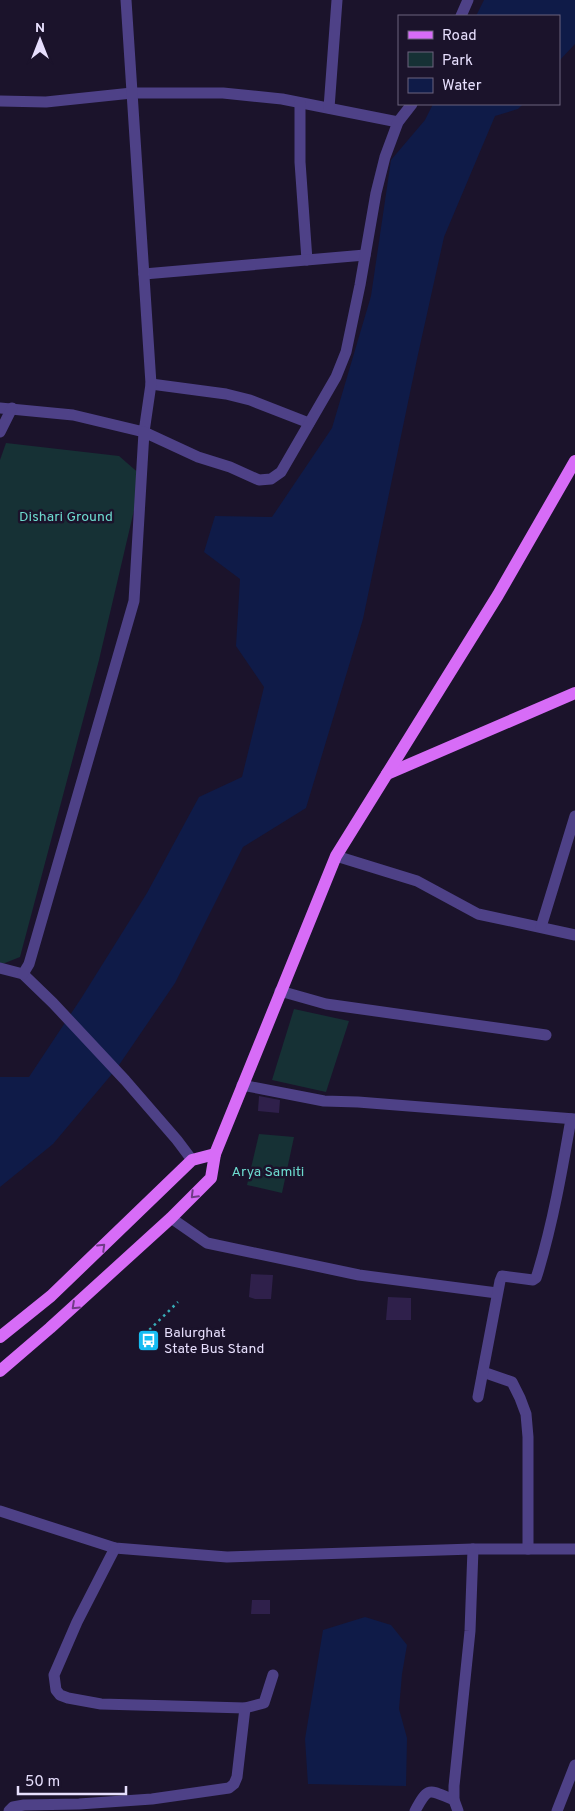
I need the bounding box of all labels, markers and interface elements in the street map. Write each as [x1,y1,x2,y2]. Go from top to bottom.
north arrow [15,15,65,65]
legend [398,15,560,105]
text: N [35,20,45,37]
text: Road [442,27,477,46]
text: Park [442,52,473,71]
text: Water [442,77,482,96]
park label: Dishari Ground [19,509,113,526]
park label: Arya Samiti [232,1164,304,1181]
one-way arrow [190,1189,199,1198]
one-way arrow [96,1244,105,1253]
one-way arrow [71,1300,80,1309]
place label: Balurghat State Bus Stand [164,1325,264,1358]
bus stop icon: Balurghat State Bus Stand [136,1328,160,1352]
scale bar [18,1764,125,1796]
text: 50 m [25,1773,60,1792]

